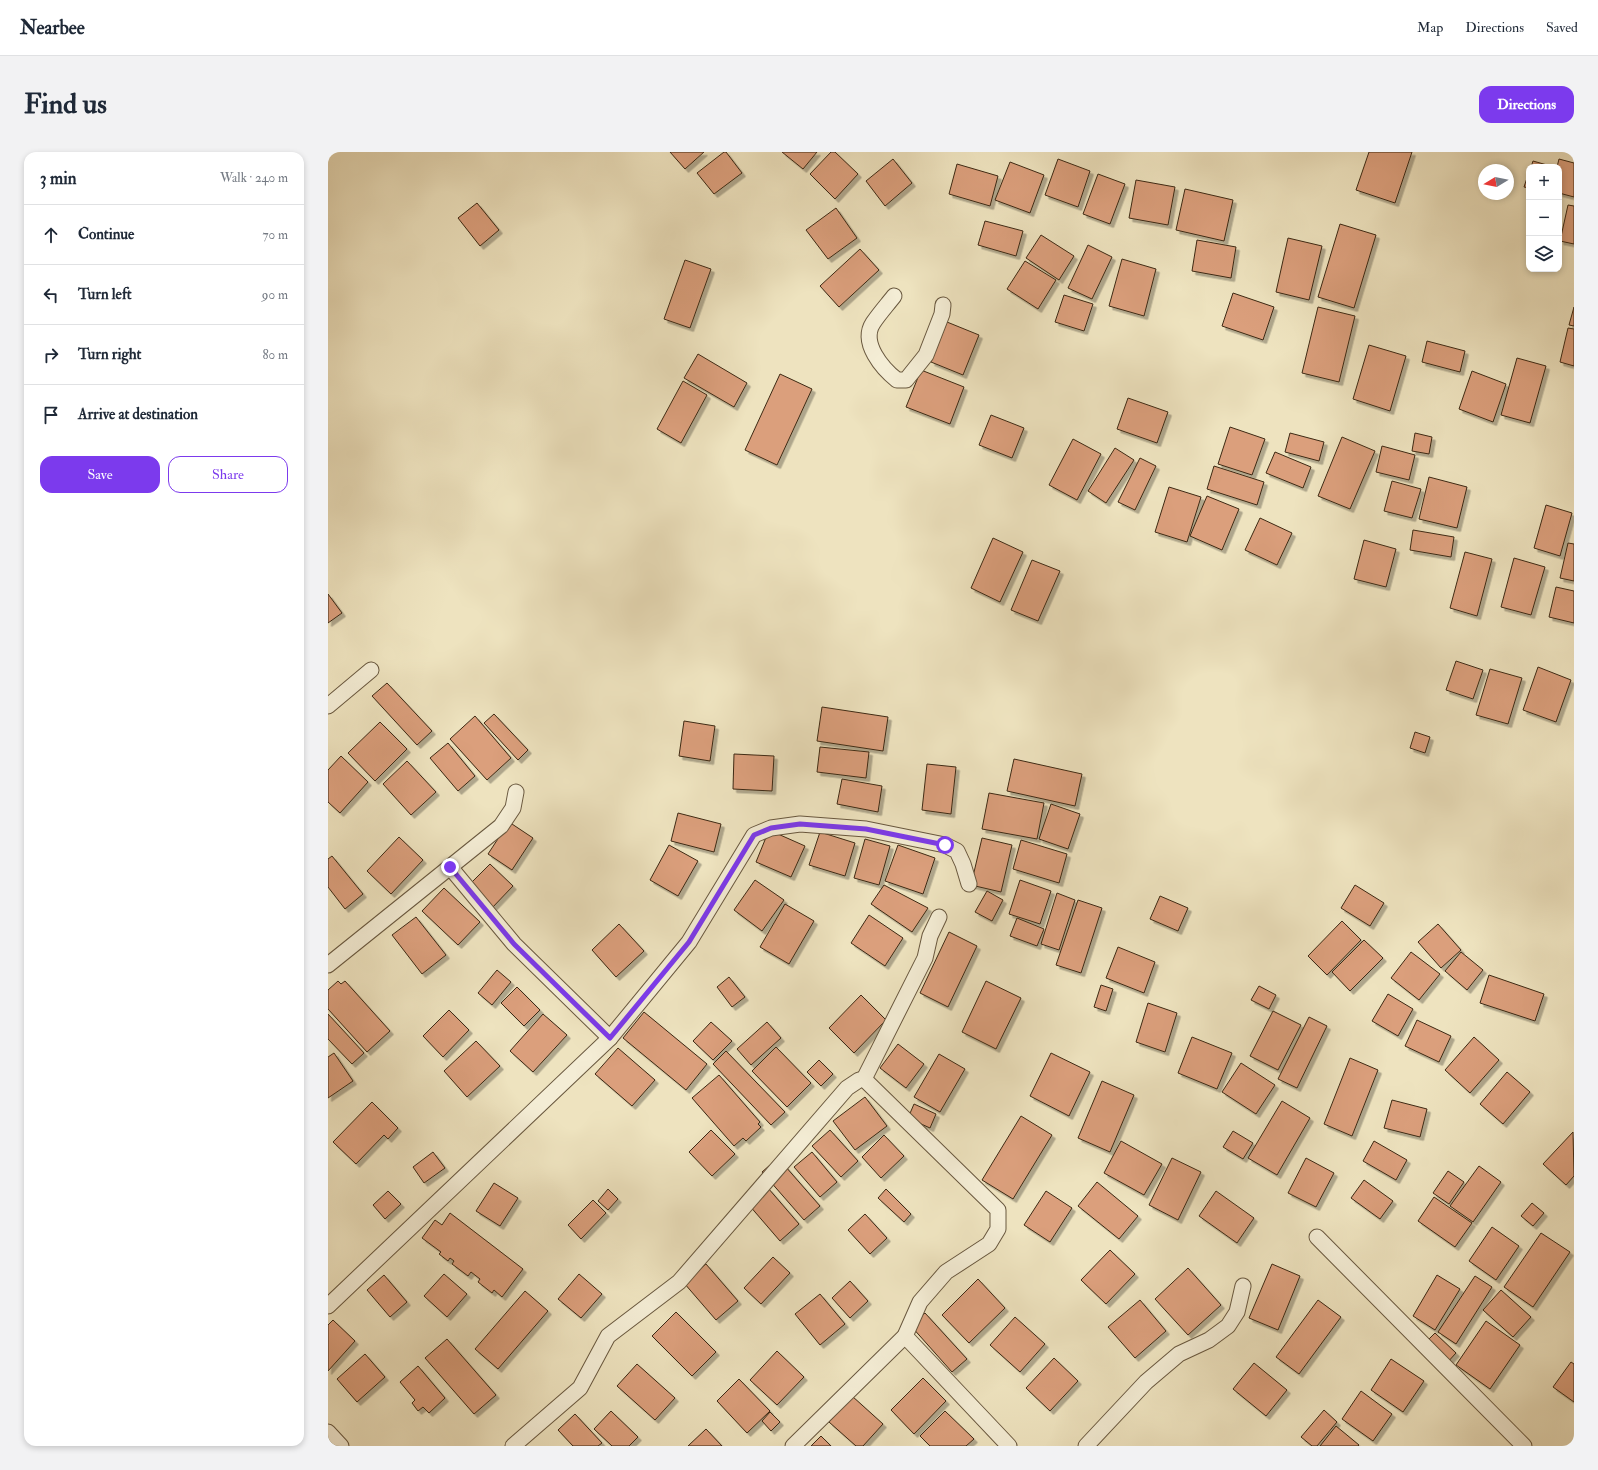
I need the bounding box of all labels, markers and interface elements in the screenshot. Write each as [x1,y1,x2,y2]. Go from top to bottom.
text: Nearbee [20,16,85,40]
text: Map [1417,19,1443,36]
text: Directions [1465,19,1524,36]
text: Saved [1546,19,1578,36]
button: Directions [1479,86,1574,123]
text: Find us [24,87,107,122]
north arrow [1478,164,1514,200]
map controls [1526,164,1562,272]
button: + [1526,164,1562,200]
text: 3 min [40,168,77,189]
text: Walk · 240 m [220,170,288,186]
button: − [1526,200,1562,236]
icon: ahead [40,224,62,246]
text: Continue [78,225,134,244]
text: 70 m [263,227,288,243]
button: layers [1526,236,1562,272]
icon: left [40,284,62,306]
text: Turn left [78,285,132,304]
text: 90 m [262,287,288,303]
icon: right [40,344,62,366]
text: Turn right [78,345,141,364]
text: 80 m [262,347,288,363]
icon: arrive [40,404,62,426]
text: Arrive at destination [78,405,198,424]
button: Save [40,456,160,493]
button: Share [168,456,288,493]
route start [936,836,954,854]
route end [441,858,459,876]

